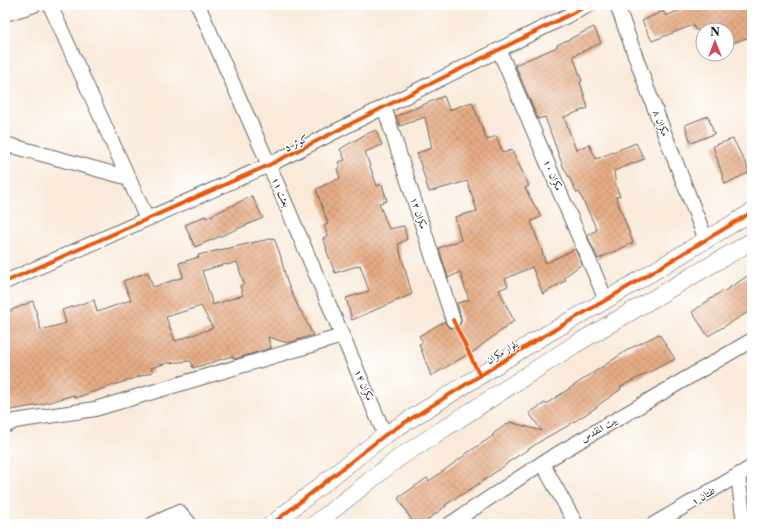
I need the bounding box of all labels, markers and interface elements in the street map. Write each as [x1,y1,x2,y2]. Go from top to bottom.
north arrow [695,22,735,62]
text: N [710,25,720,39]
street label: مکران ۸ [650,108,672,138]
street label: کوثر ۵ [282,132,310,154]
street label: مکران ۱۰ [541,157,565,193]
street label: بعثت ۱۱ [269,175,293,209]
street label: مکران ۱۲ [408,195,430,231]
street label: بلوار مکران [484,337,520,367]
street label: مکران ۱۴ [352,367,376,403]
street label: بیت المقدس [578,413,620,445]
street label: تفتان ۱ [689,484,717,508]

